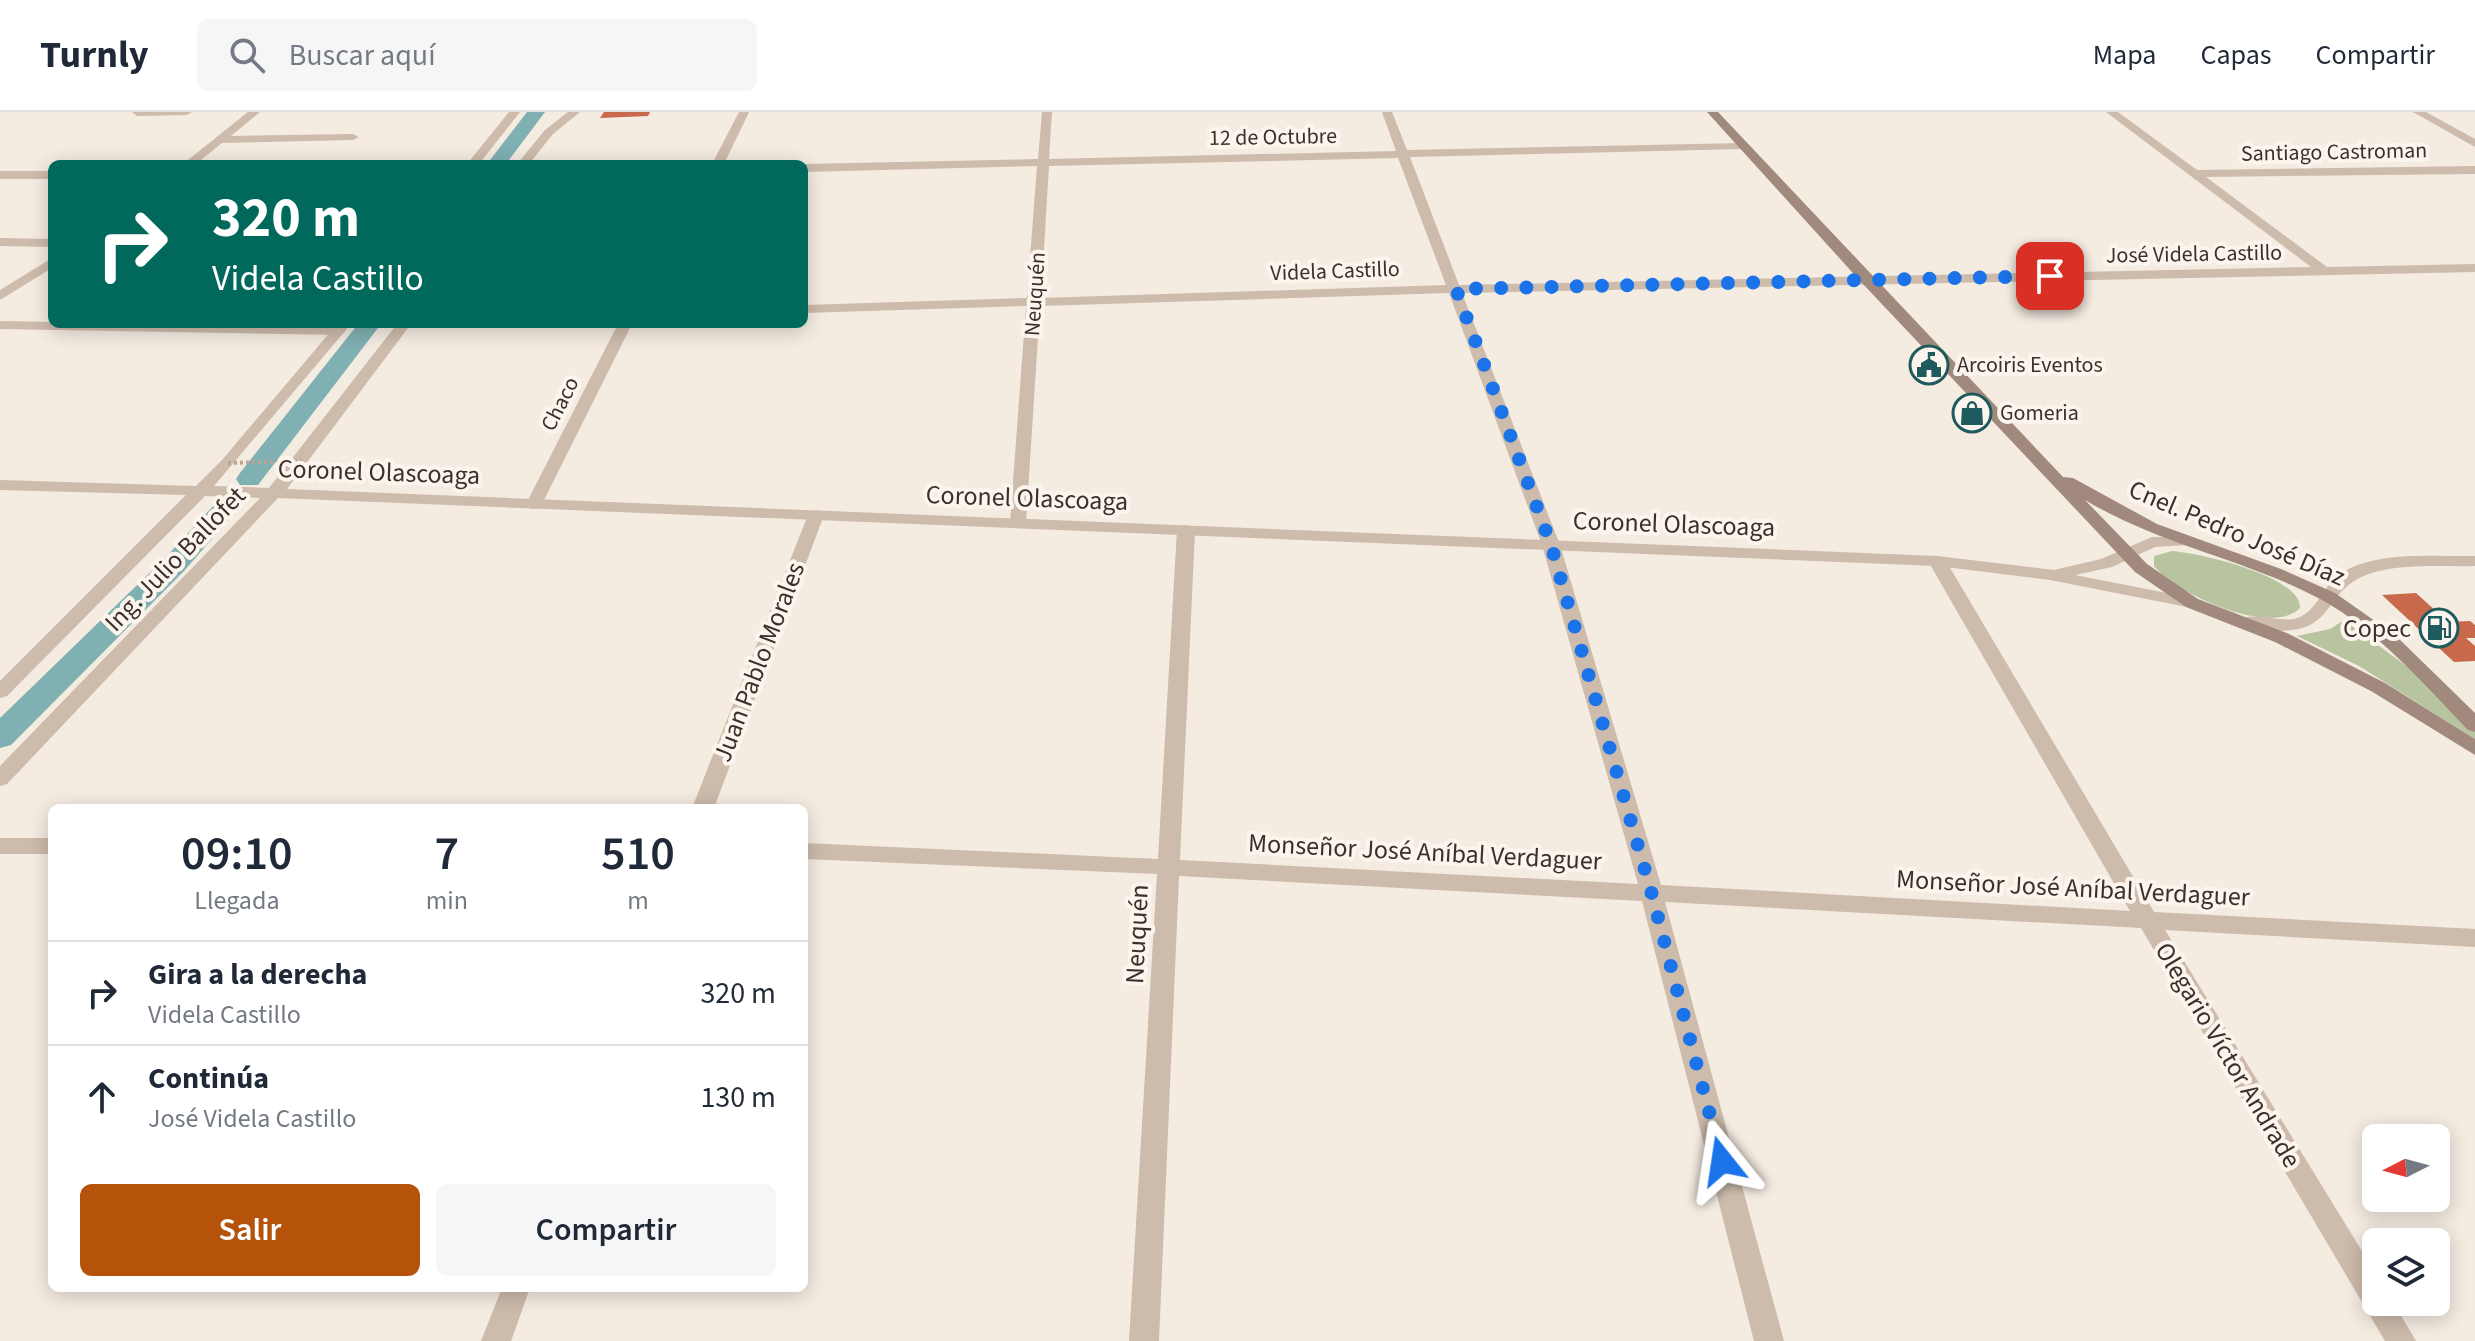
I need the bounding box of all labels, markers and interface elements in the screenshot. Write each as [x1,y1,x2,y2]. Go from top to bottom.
search box [197,19,757,91]
text: Turnly [40,28,149,82]
icon: search [225,33,269,77]
text: Buscar aquí [289,34,436,77]
text: Mapa [2093,35,2156,75]
text: Capas [2200,35,2272,75]
text: Compartir [2316,35,2435,75]
street label: 12 de Octubre [1209,120,1337,154]
street label: Santiago Castroman [2240,134,2428,170]
text: 320 m [212,179,360,258]
icon: right [80,192,184,296]
street label: José Videla Castillo [2106,236,2282,272]
pin [2016,242,2084,310]
street label: Neuquén [1016,251,1054,337]
text: Videla Castillo [212,253,424,304]
street label: Videla Castillo [1270,253,1400,289]
icon: arrive [2028,254,2072,298]
public building icon: Arcoiris Eventos [1908,344,1950,386]
place label: Arcoiris Eventos [1957,349,2103,381]
street label: Chaco [533,371,587,437]
shop icon: Gomeria [1951,392,1993,434]
place label: Gomeria [2000,397,2079,429]
street label: Coronel Olascoaga [277,450,481,494]
street label: Cnel. Pedro José Díaz [2123,471,2351,595]
street label: Coronel Olascoaga [925,476,1129,520]
street label: Ing. Julio Ballofet [96,478,254,640]
street label: Coronel Olascoaga [1572,502,1776,546]
street label: Juan Pablo Morales [704,557,814,767]
fuel station icon: Copec [2418,607,2460,649]
place label: Copec [2343,610,2411,647]
text: 09:10 [181,820,293,888]
text: 7 [435,820,459,888]
text: 510 [601,820,675,888]
street label: Monseñor José Aníbal Verdaguer [1247,824,1604,880]
street label: Monseñor José Aníbal Verdaguer [1895,860,2252,916]
text: Llegada [194,882,280,919]
text: min [426,882,468,919]
text: m [627,882,649,919]
street label: Neuquén [1116,883,1158,985]
street label: Olegario Víctor Andrade [2146,935,2310,1175]
text: Gira a la derecha [148,953,367,996]
icon: right [80,971,124,1015]
text: 320 m [700,972,776,1015]
text: Videla Castillo [148,996,301,1033]
text: Continúa [148,1057,269,1100]
icon: ahead [80,1075,124,1119]
text: 130 m [700,1076,776,1119]
text: José Videla Castillo [148,1100,356,1137]
position arrow [1680,1119,1764,1203]
north arrow [2362,1124,2450,1212]
map controls [2362,1124,2450,1316]
button: Salir [80,1184,420,1276]
button: Compartir [436,1184,776,1276]
button: layers [2362,1228,2450,1316]

